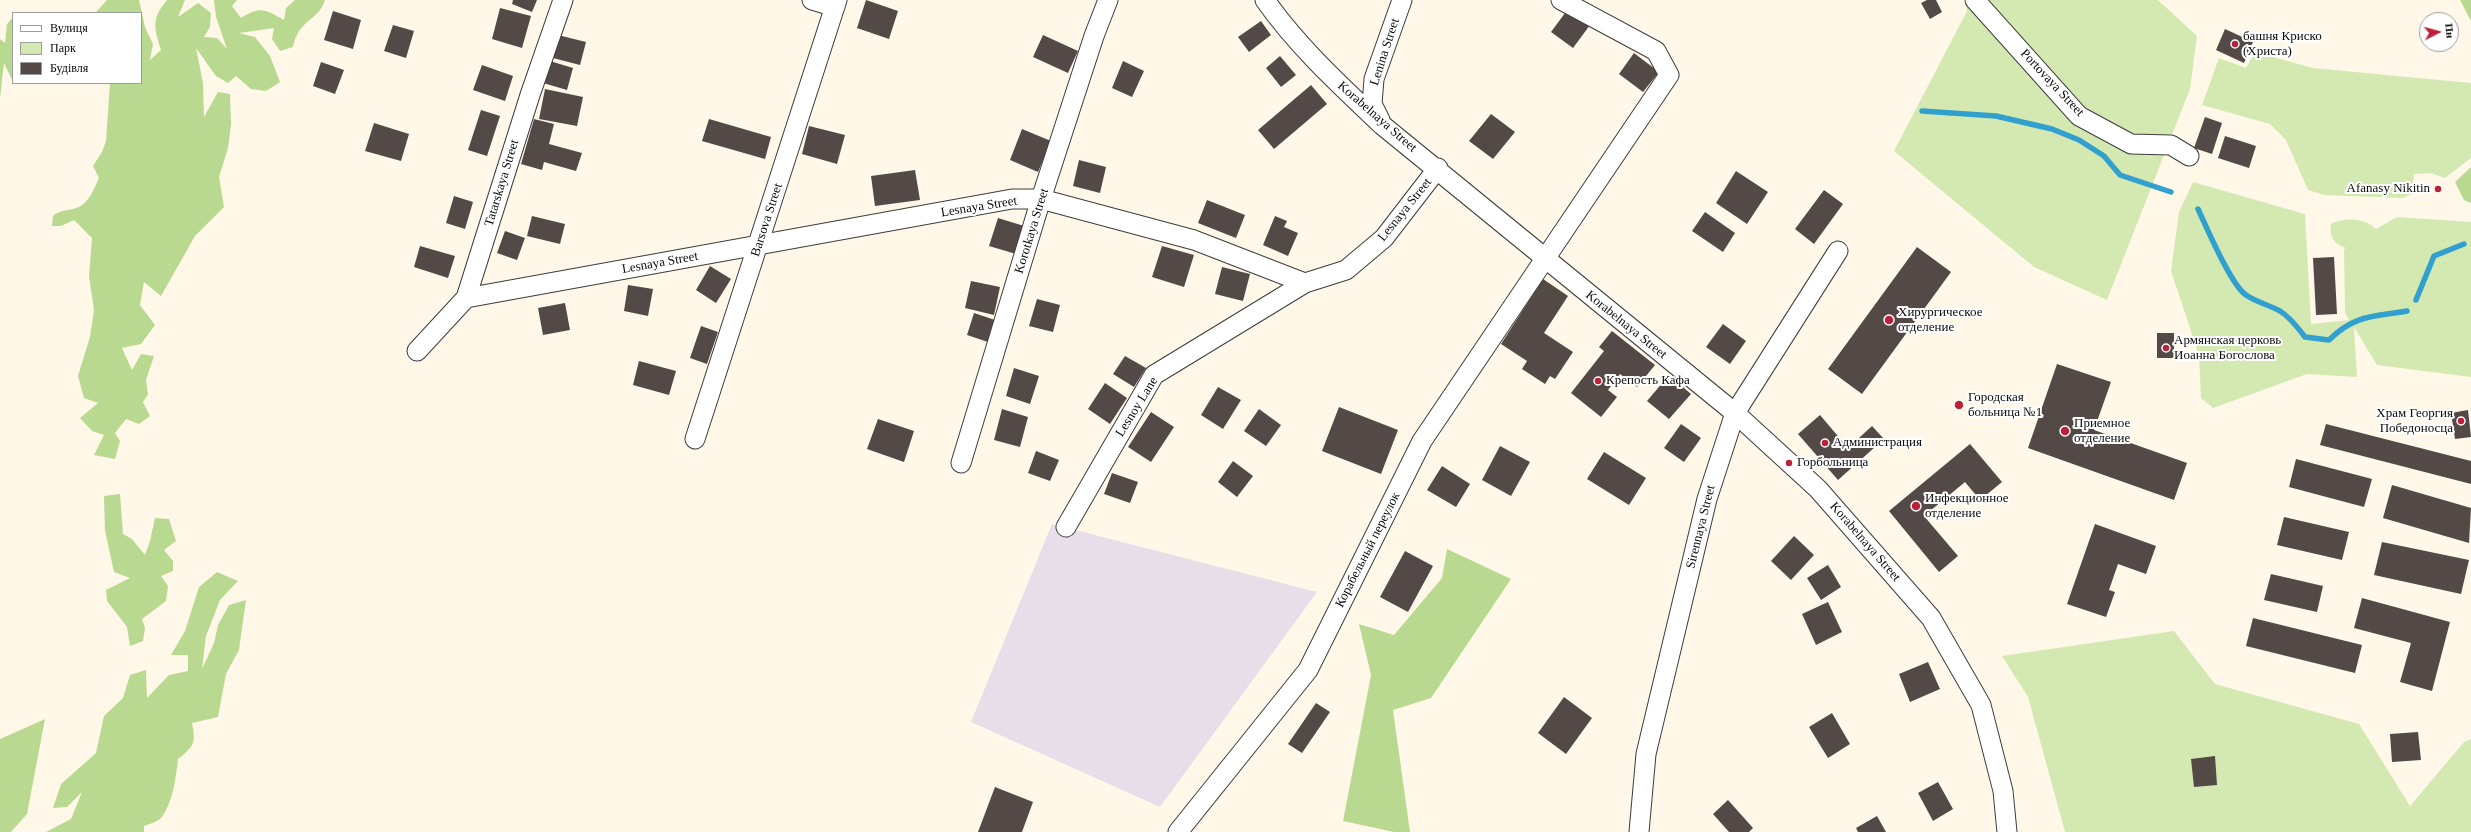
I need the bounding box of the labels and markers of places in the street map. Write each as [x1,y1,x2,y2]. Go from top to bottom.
place label: башня Криско (Христа) [2243,29,2322,60]
marker: башня Криско (Христа) [2230,39,2240,49]
place label: Afanasy Nikitin [2347,181,2430,197]
marker: Afanasy Nikitin [2433,184,2443,194]
place label: Хирургическое отделение [1898,305,1982,336]
marker: Хирургическое отделение [1883,314,1895,326]
place label: Армянская церковь Иоанна Богослова [2174,333,2281,364]
marker: Армянская церковь Иоанна Богослова [2161,343,2171,353]
place label: Крепость Кафа [1606,373,1690,389]
marker: Крепость Кафа [1593,376,1603,386]
place label: Городская больница №1 [1968,390,2042,421]
marker: Городская больница №1 [1953,399,1965,411]
place label: Храм Георгия Победоносца [2376,406,2453,437]
place label: Приемное отделение [2074,416,2130,447]
marker: Храм Георгия Победоносца [2456,416,2466,426]
marker: Приемное отделение [2059,425,2071,437]
place label: Администрация [1833,435,1922,451]
marker: Администрация [1820,438,1830,448]
place label: Горбольница [1797,455,1868,471]
marker: Горбольница [1784,458,1794,468]
place label: Инфекционное отделение [1925,491,2009,522]
marker: Инфекционное отделение [1910,500,1922,512]

